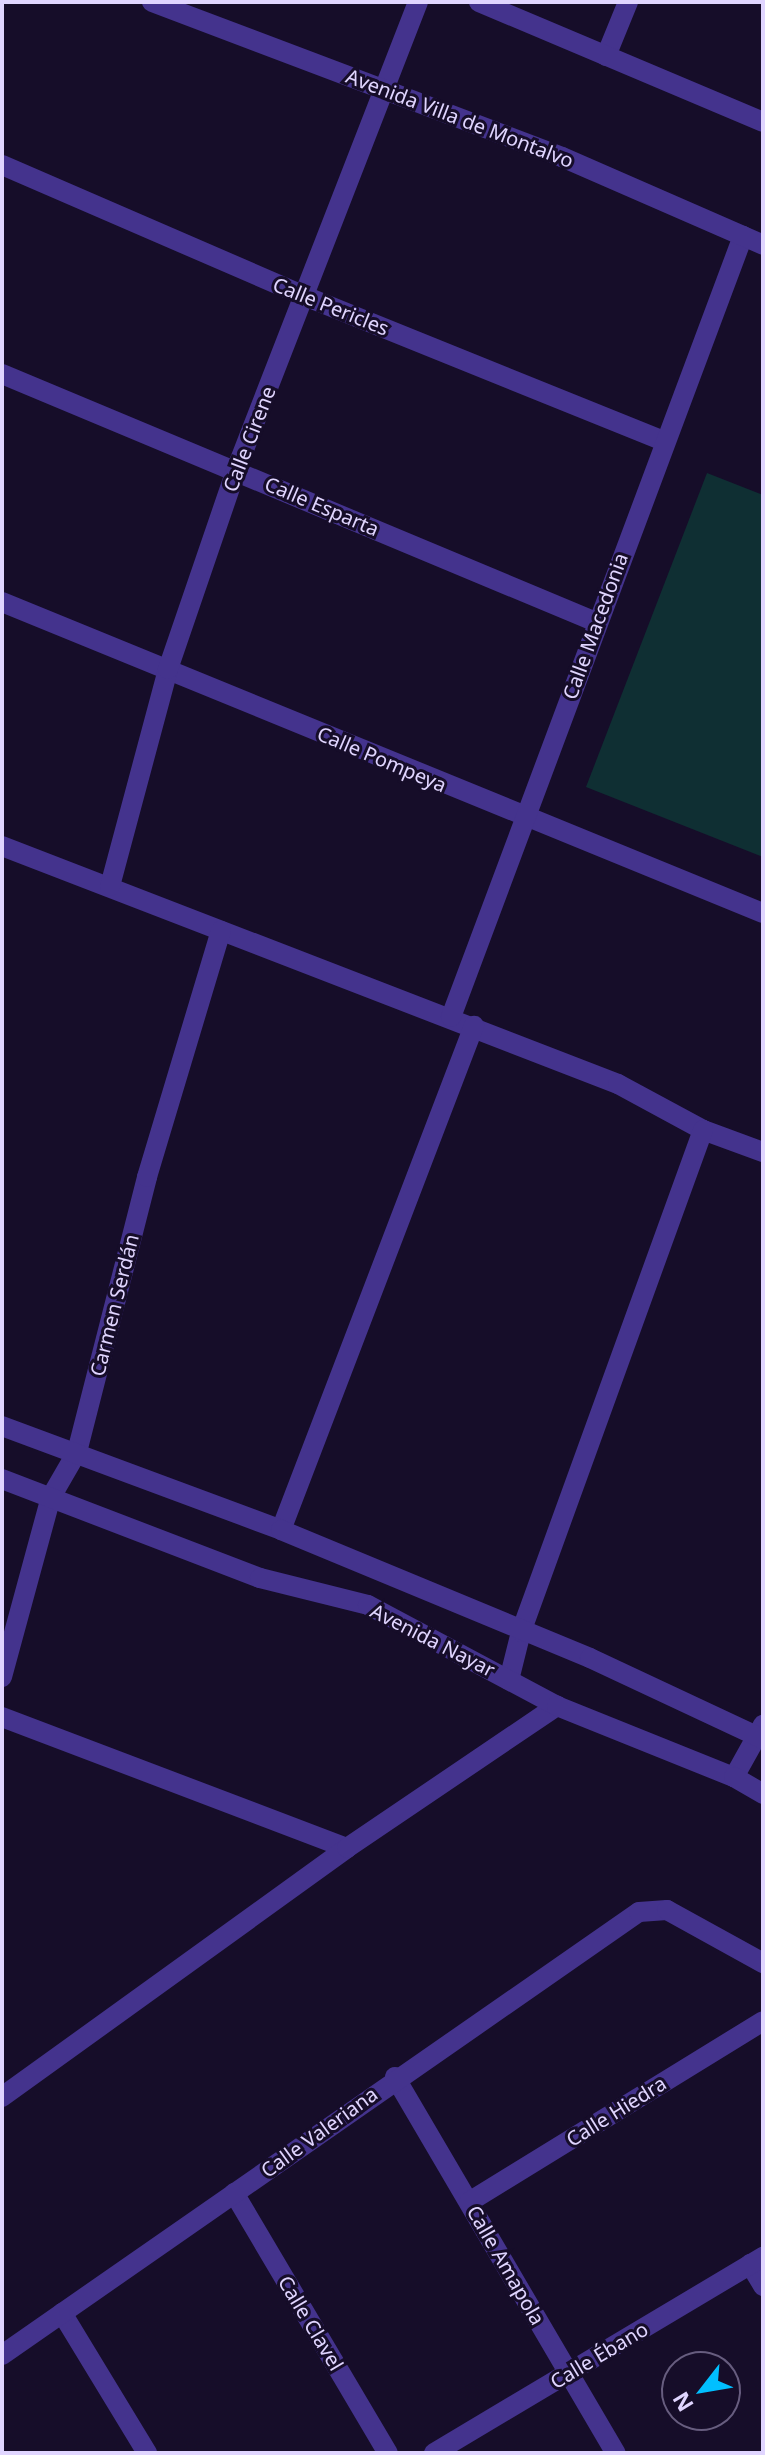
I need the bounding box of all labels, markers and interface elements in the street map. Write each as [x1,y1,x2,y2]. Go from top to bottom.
street label: Avenida Villa de Montalvo [343,64,577,172]
street label: Calle Pericles [269,272,393,340]
street label: Calle Cirene [218,383,280,495]
street label: Calle Esparta [261,471,383,541]
street label: Calle Macedonia [557,550,633,702]
street label: Calle Pompeya [314,721,450,797]
street label: Carmen Serdán [85,1231,143,1379]
street label: Avenida Nayar [367,1598,499,1682]
street label: Calle Hiedra [562,2071,670,2151]
street label: Calle Valeriana [256,2082,382,2182]
street label: Calle Amapola [462,2201,550,2329]
street label: Calle Clavel [273,2271,349,2375]
street label: Calle Ébano [546,2316,652,2394]
north arrow [661,2351,741,2431]
text: N [665,2387,700,2418]

